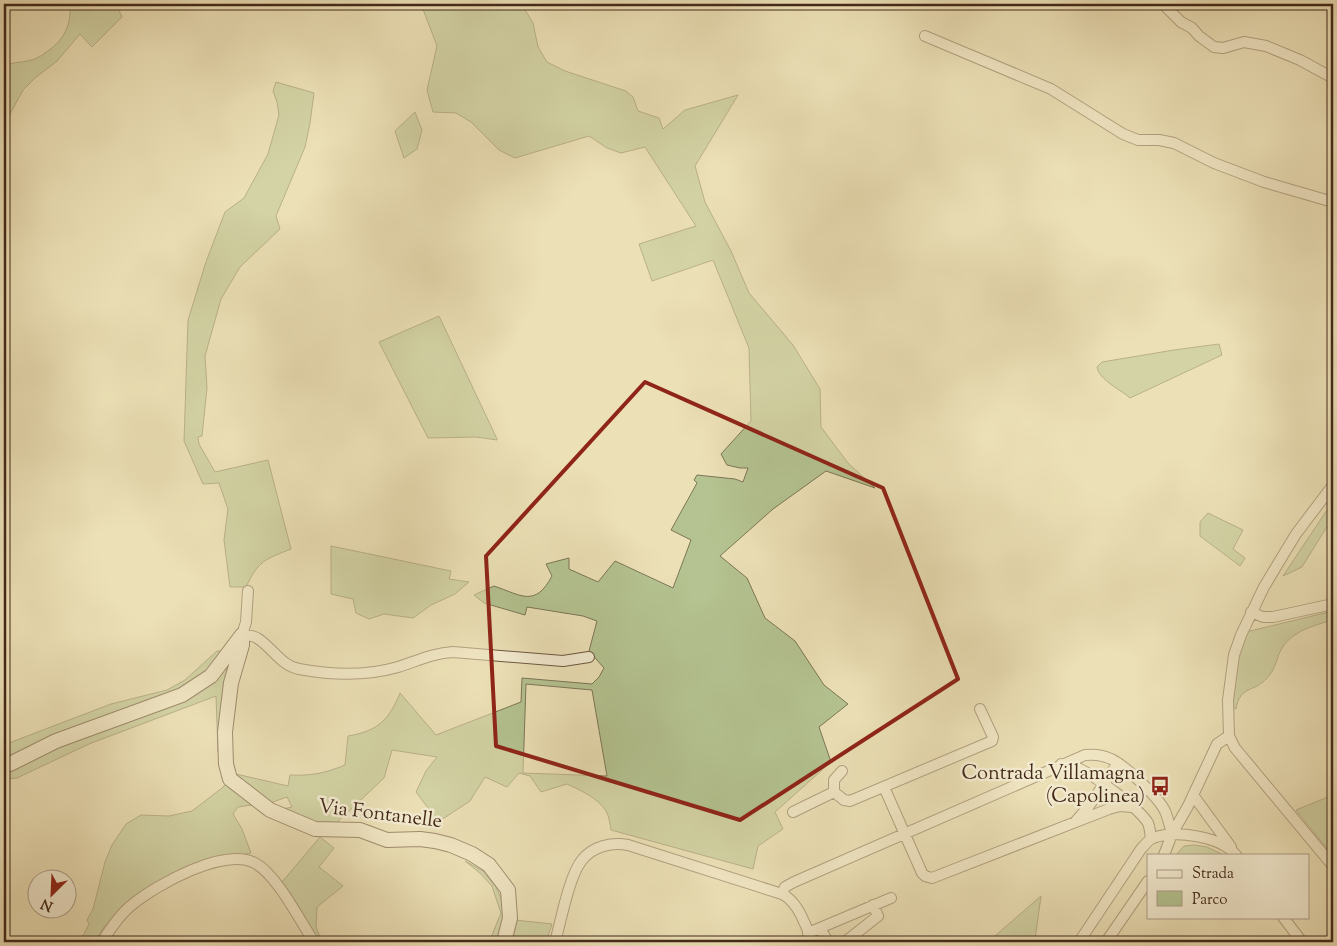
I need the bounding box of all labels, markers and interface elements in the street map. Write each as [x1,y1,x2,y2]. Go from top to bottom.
place label: Contrada Villamagna (Capolinea) [962,760,1145,812]
bus stop icon: Contrada Villamagna (Capolinea) [1149,775,1171,797]
street label: Via Fontanelle [316,793,444,837]
legend [1147,854,1310,918]
text: Strada [1192,864,1234,885]
north arrow [28,868,78,918]
text: Parco [1192,890,1228,911]
text: N [38,893,57,915]

